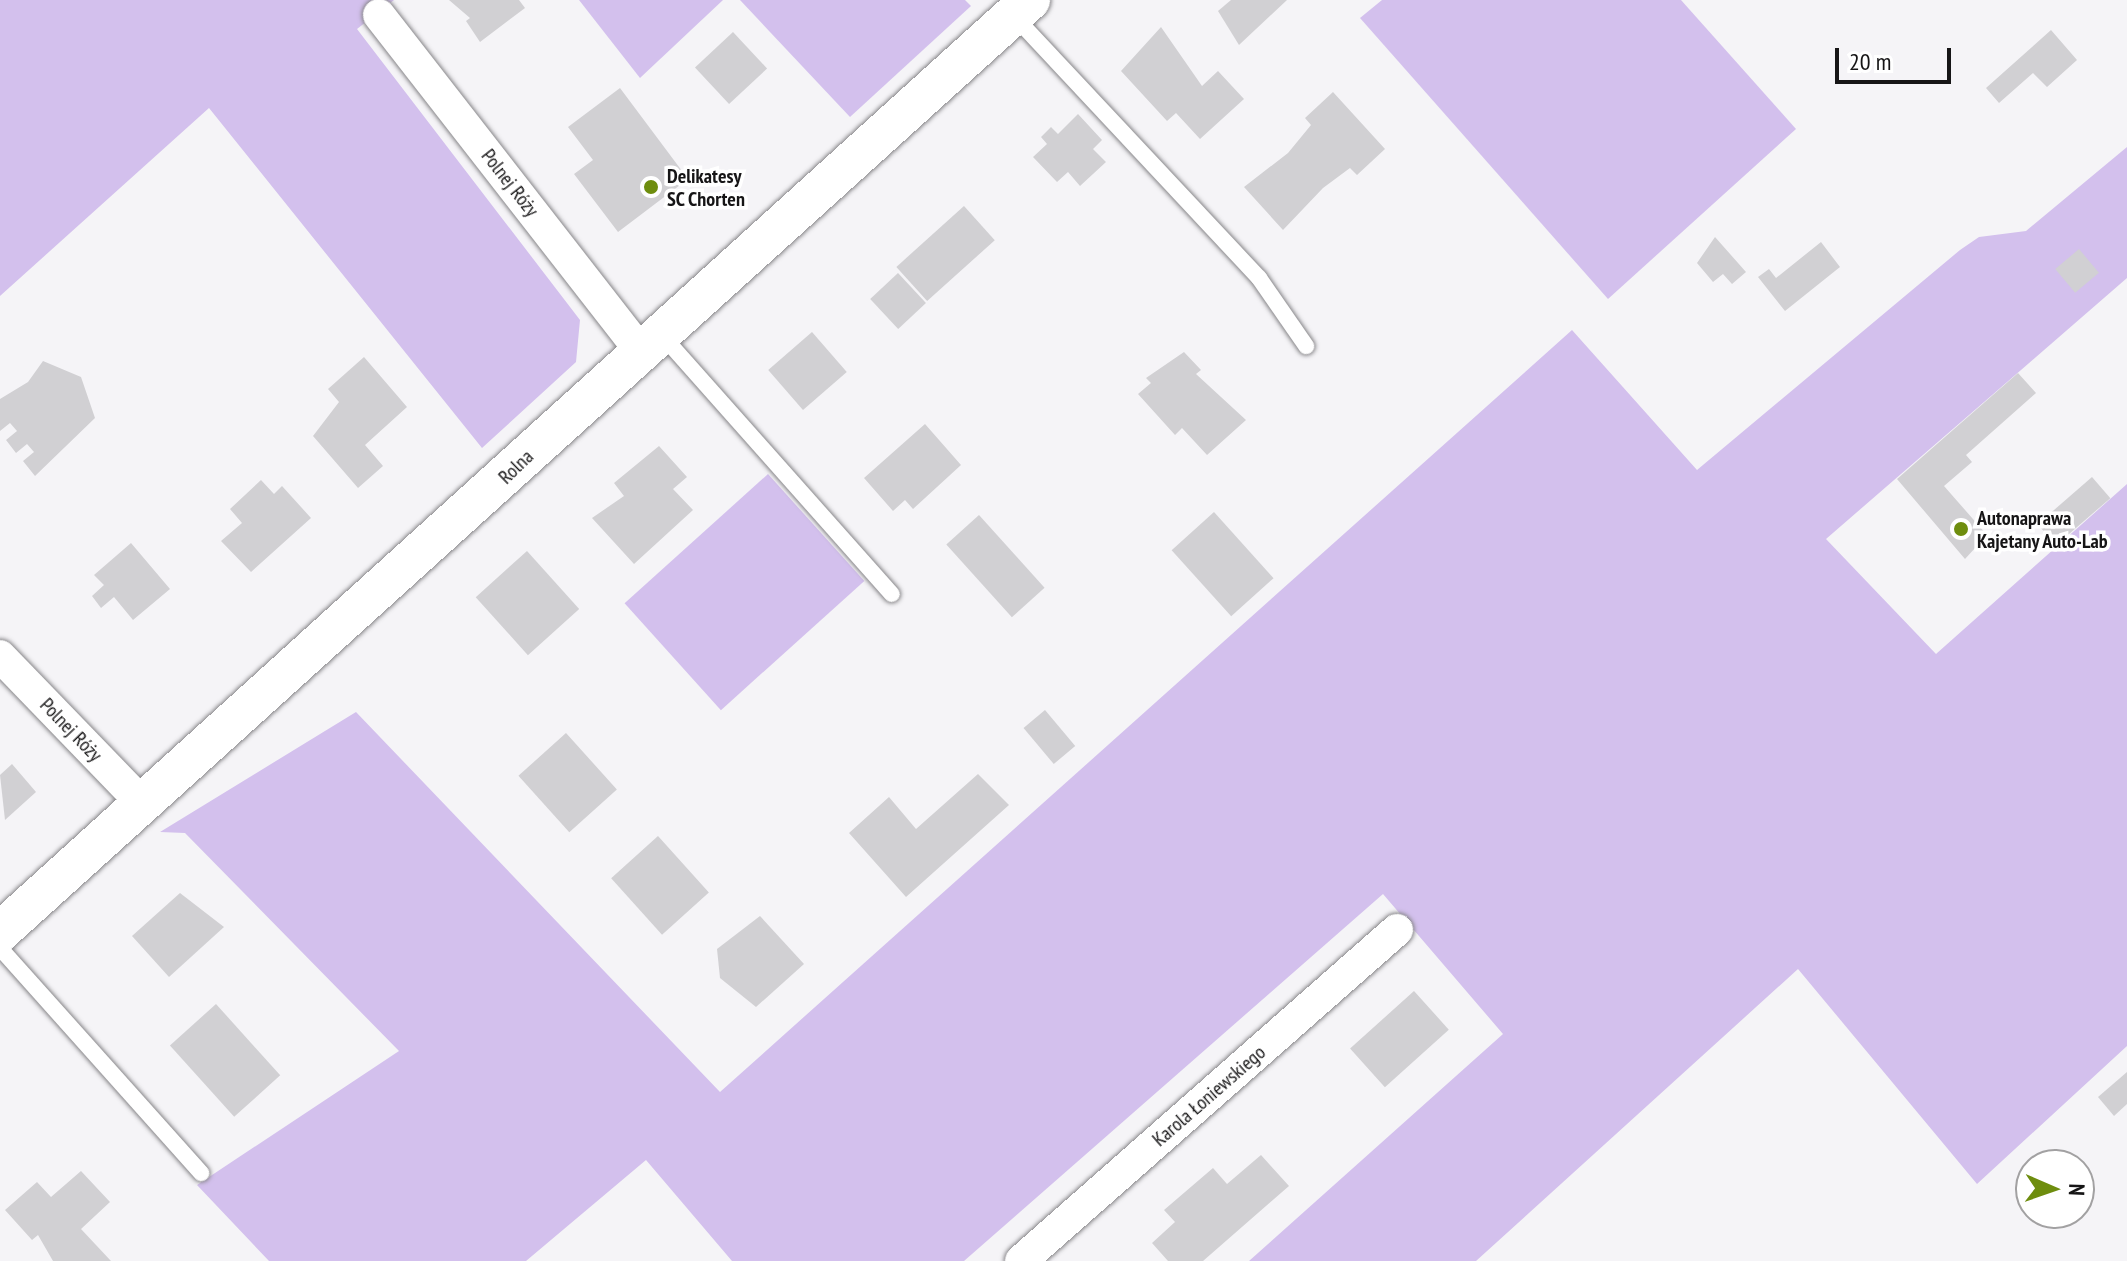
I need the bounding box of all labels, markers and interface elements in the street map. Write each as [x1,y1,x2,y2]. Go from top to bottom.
scale bar [1839,32,1955,82]
text: 20 m [1849,46,1891,77]
street label: Polnej Róży [476,144,544,222]
place label: Delikatesy SC Chorten [667,164,746,211]
marker: Delikatesy SC Chorten [642,178,660,196]
street label: Rolna [494,445,538,489]
place label: Autonaprawa Kajetany Auto-Lab [1977,506,2109,553]
marker: Autonaprawa Kajetany Auto-Lab [1952,520,1970,538]
street label: Polnej Róży [35,693,107,767]
street label: Karola Łoniewskiego [1148,1040,1270,1152]
north arrow [2015,1149,2095,1229]
text: N [2063,1183,2091,1196]

